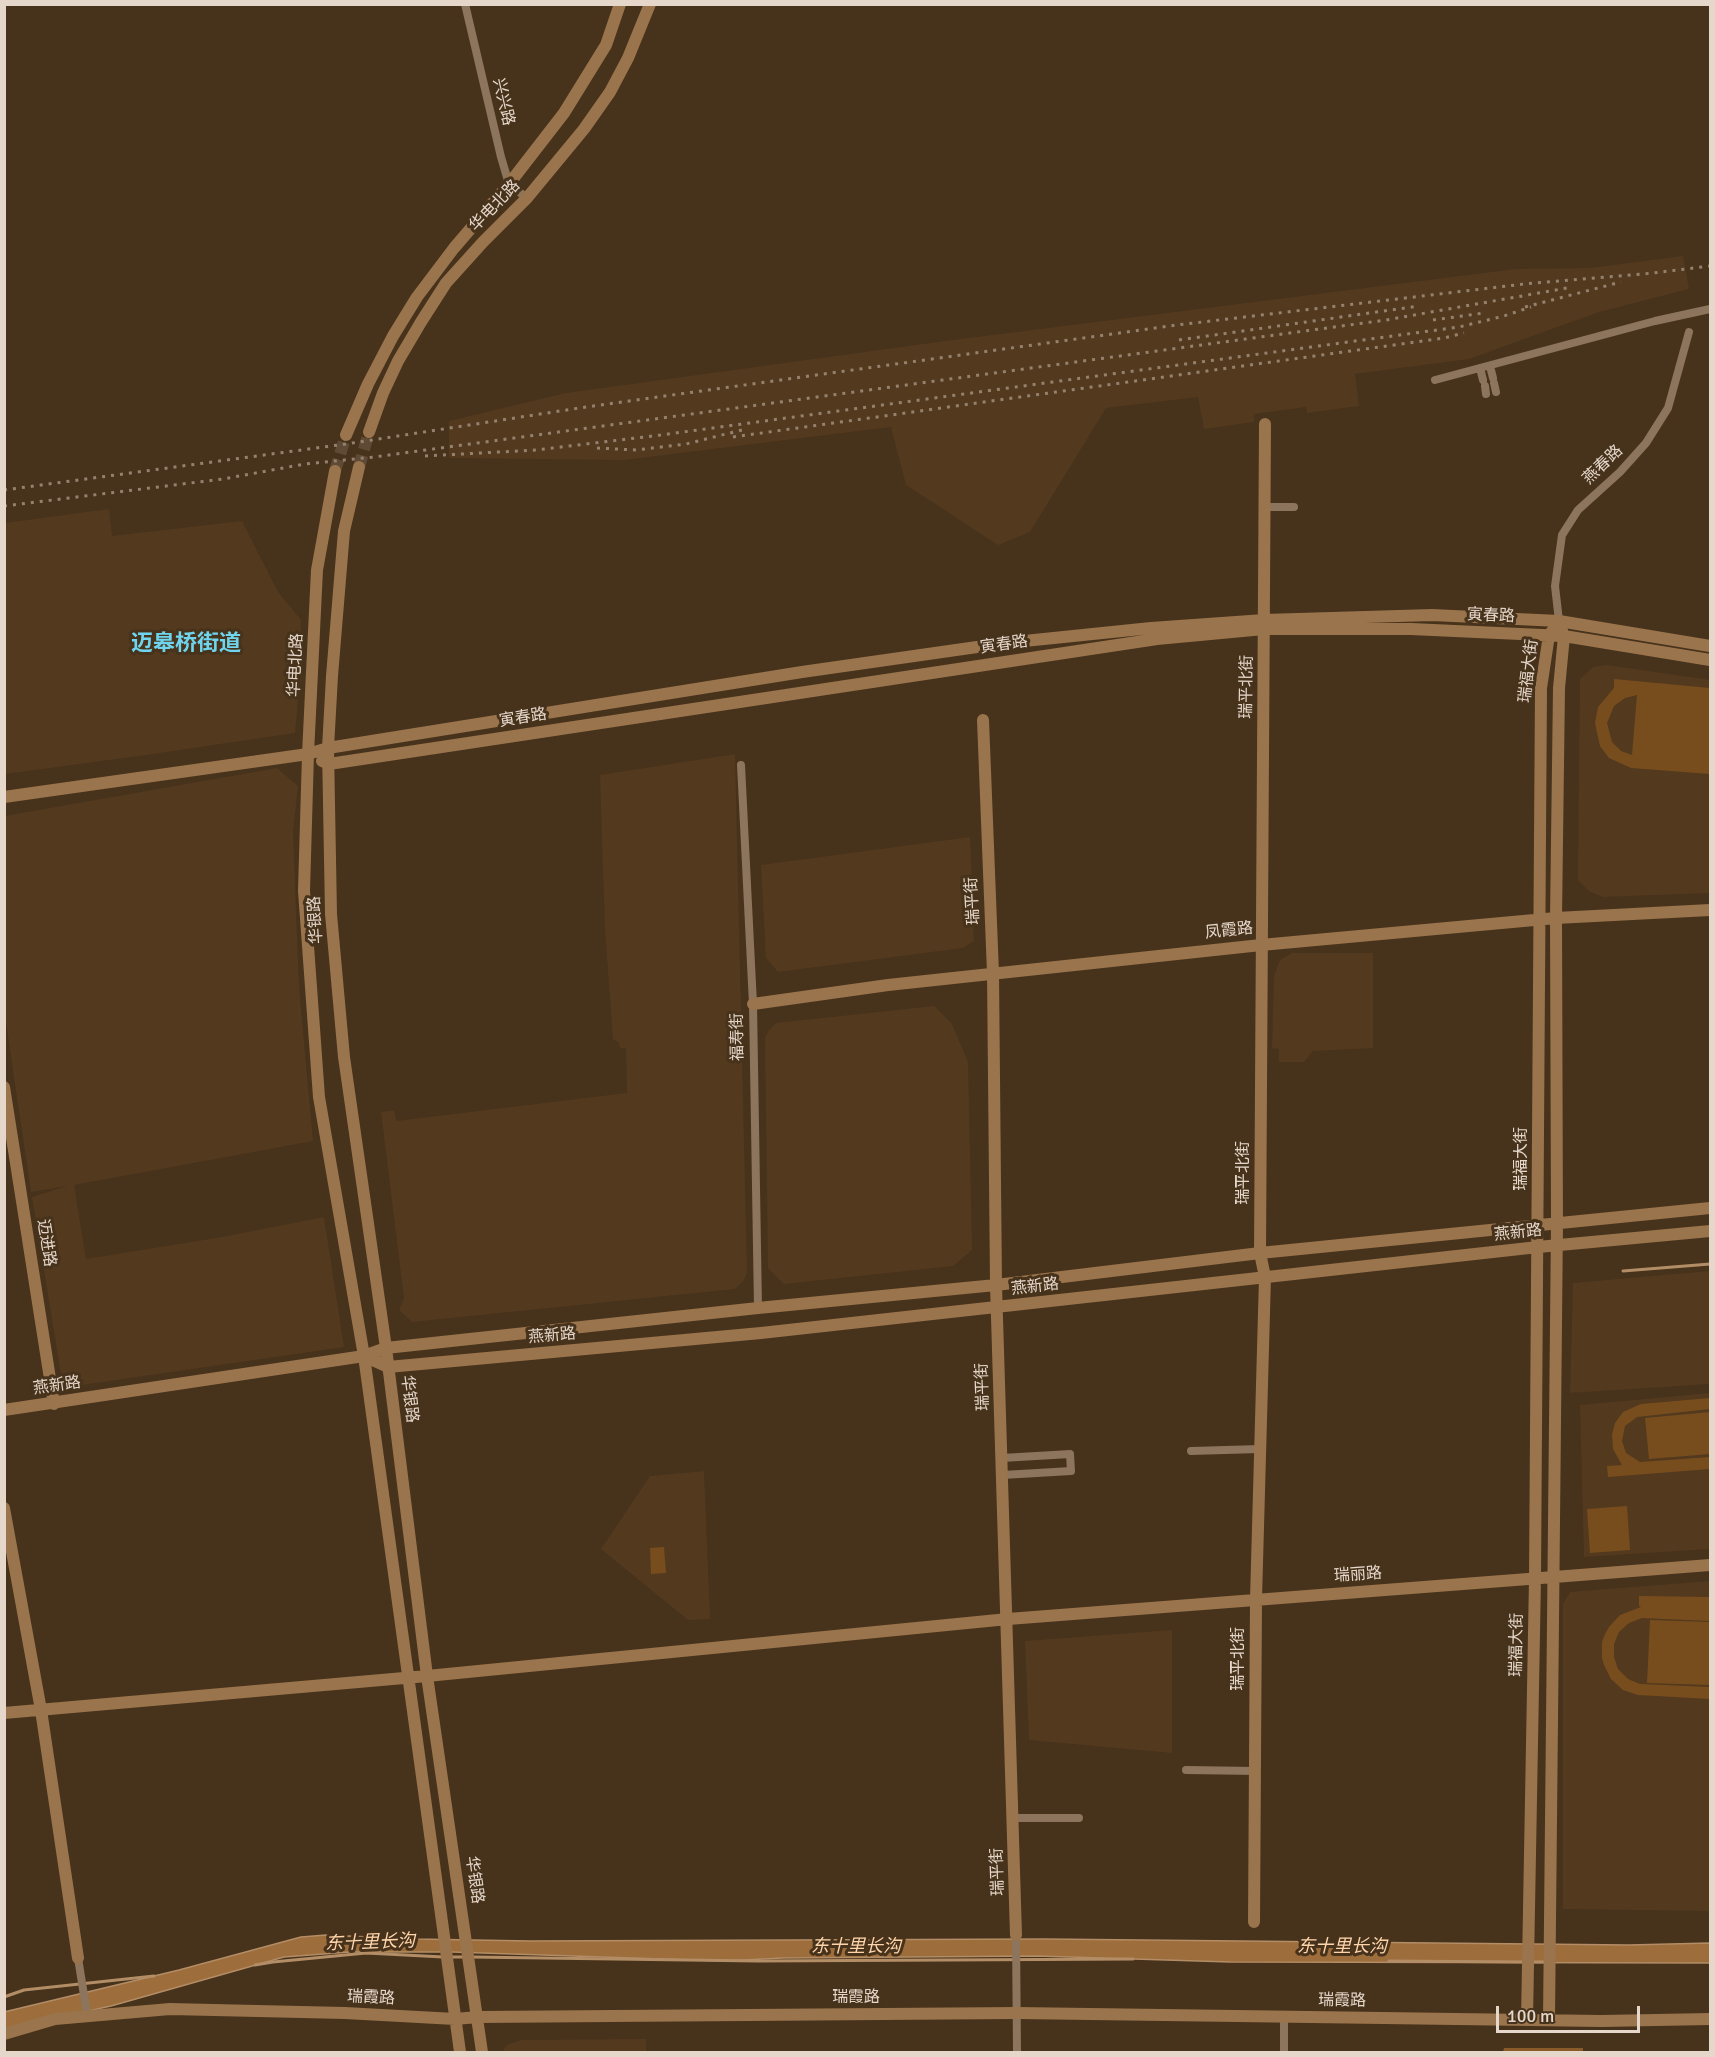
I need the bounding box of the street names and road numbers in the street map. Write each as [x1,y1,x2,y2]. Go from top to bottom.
street label: 兴兴路 [488,76,518,128]
street label: 华电北路 [466,176,524,236]
street label: 燕春路 [1579,441,1627,489]
street label: 寅春路 [1467,606,1515,626]
street label: 寅春路 [979,632,1029,658]
street label: 华电北路 [285,633,307,697]
street label: 瑞福大街 [1516,638,1542,704]
street label: 瑞平北街 [1237,655,1257,719]
street label: 寅春路 [498,705,548,731]
street label: 瑞平街 [962,877,984,925]
street label: 华银路 [305,896,327,944]
street label: 凤霞路 [1204,919,1254,943]
street label: 福寿街 [728,1013,748,1061]
street label: 瑞福大街 [1512,1127,1532,1191]
street label: 瑞平北街 [1234,1141,1254,1205]
street label: 迈进路 [33,1218,59,1268]
street label: 燕新路 [1493,1221,1543,1245]
street label: 燕新路 [1010,1275,1060,1299]
street label: 燕新路 [527,1324,577,1348]
street label: 瑞平街 [973,1363,993,1411]
street label: 燕新路 [32,1373,82,1399]
street label: 华银路 [397,1374,421,1424]
street label: 瑞丽路 [1333,1564,1383,1586]
street label: 瑞福大街 [1507,1613,1527,1677]
street label: 瑞平北街 [1229,1627,1249,1691]
street label: 瑞平街 [988,1848,1008,1896]
street label: 华银路 [461,1855,487,1905]
street label: 瑞霞路 [347,1987,395,2009]
street label: 瑞霞路 [832,1988,880,2008]
street label: 瑞霞路 [1318,1991,1366,2011]

